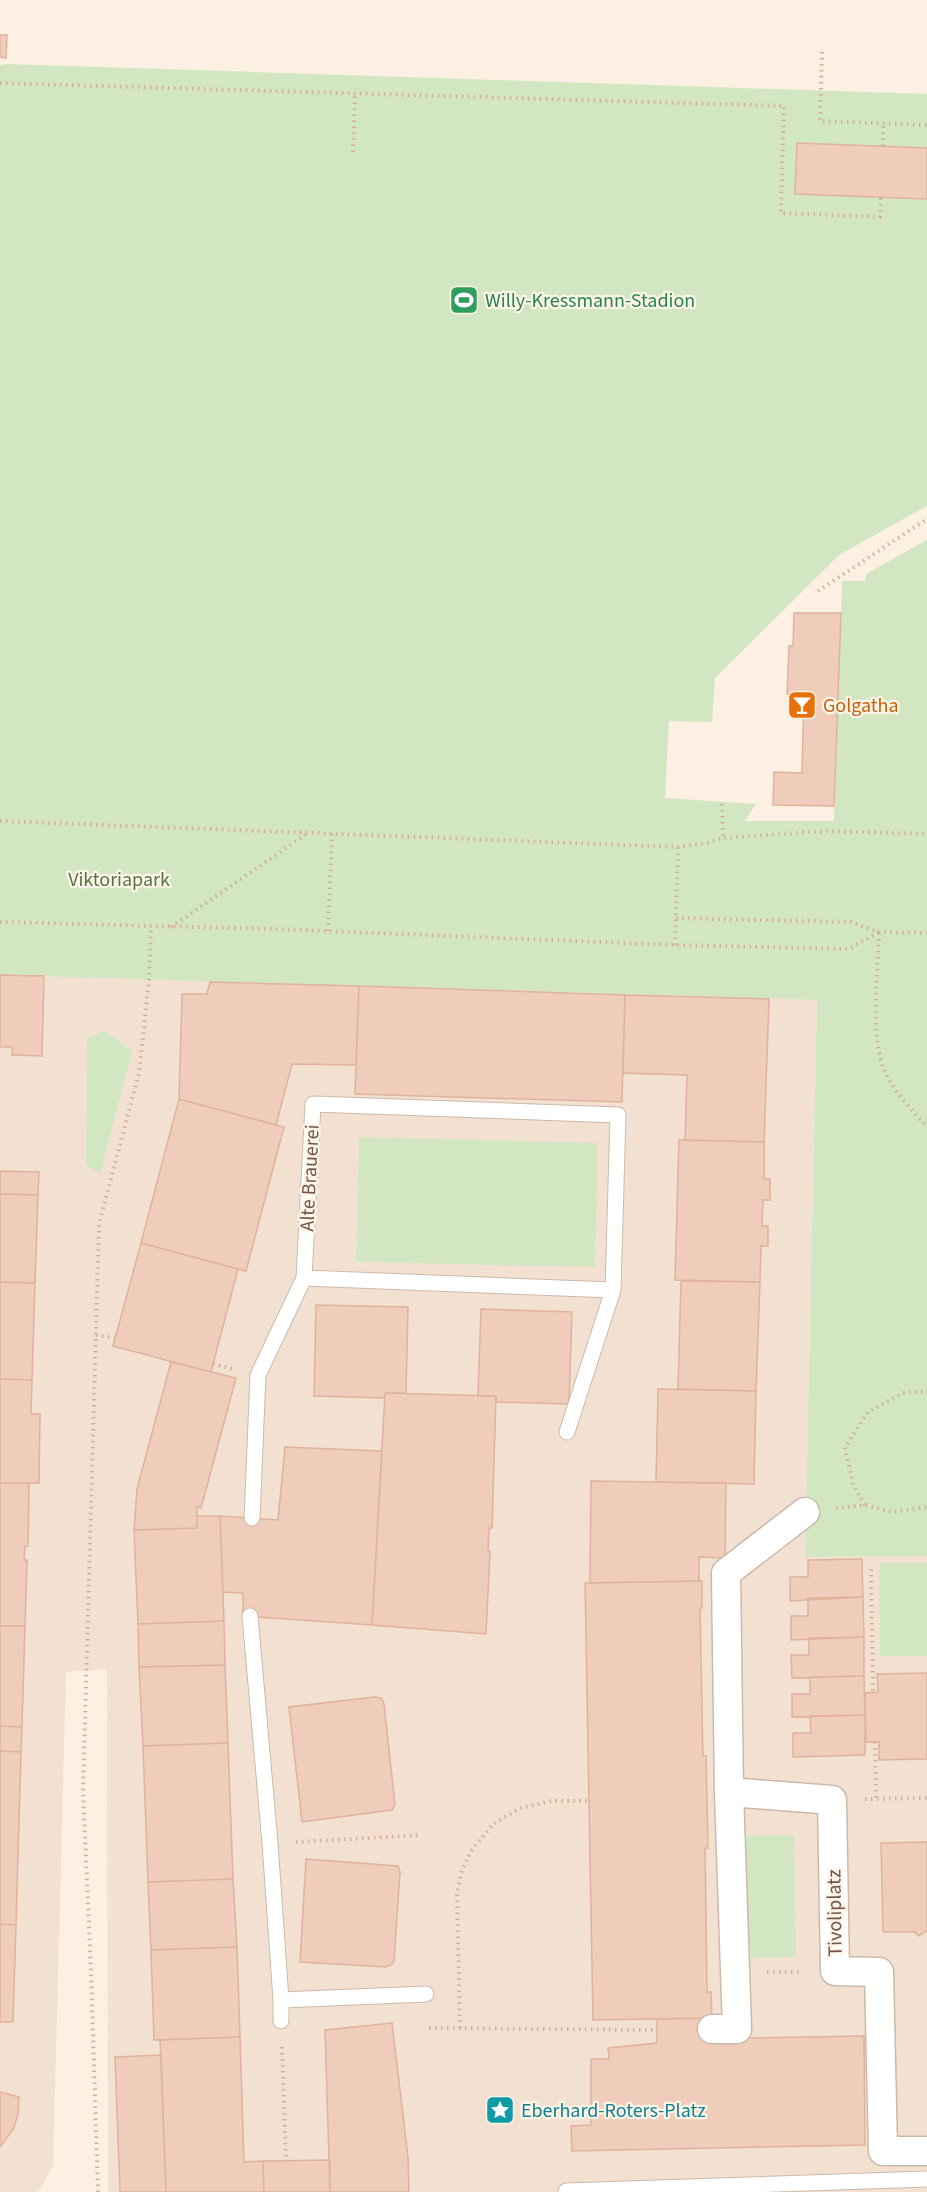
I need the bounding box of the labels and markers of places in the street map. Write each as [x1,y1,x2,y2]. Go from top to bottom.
sports icon: Willy-Kressmann-Stadion [448,284,480,316]
place label: Willy-Kressmann-Stadion [485,287,695,315]
bar icon: Golgatha [786,689,818,721]
place label: Golgatha [823,692,899,720]
place icon: Eberhard-Roters-Platz [484,2094,516,2126]
place label: Eberhard-Roters-Platz [521,2097,706,2125]

